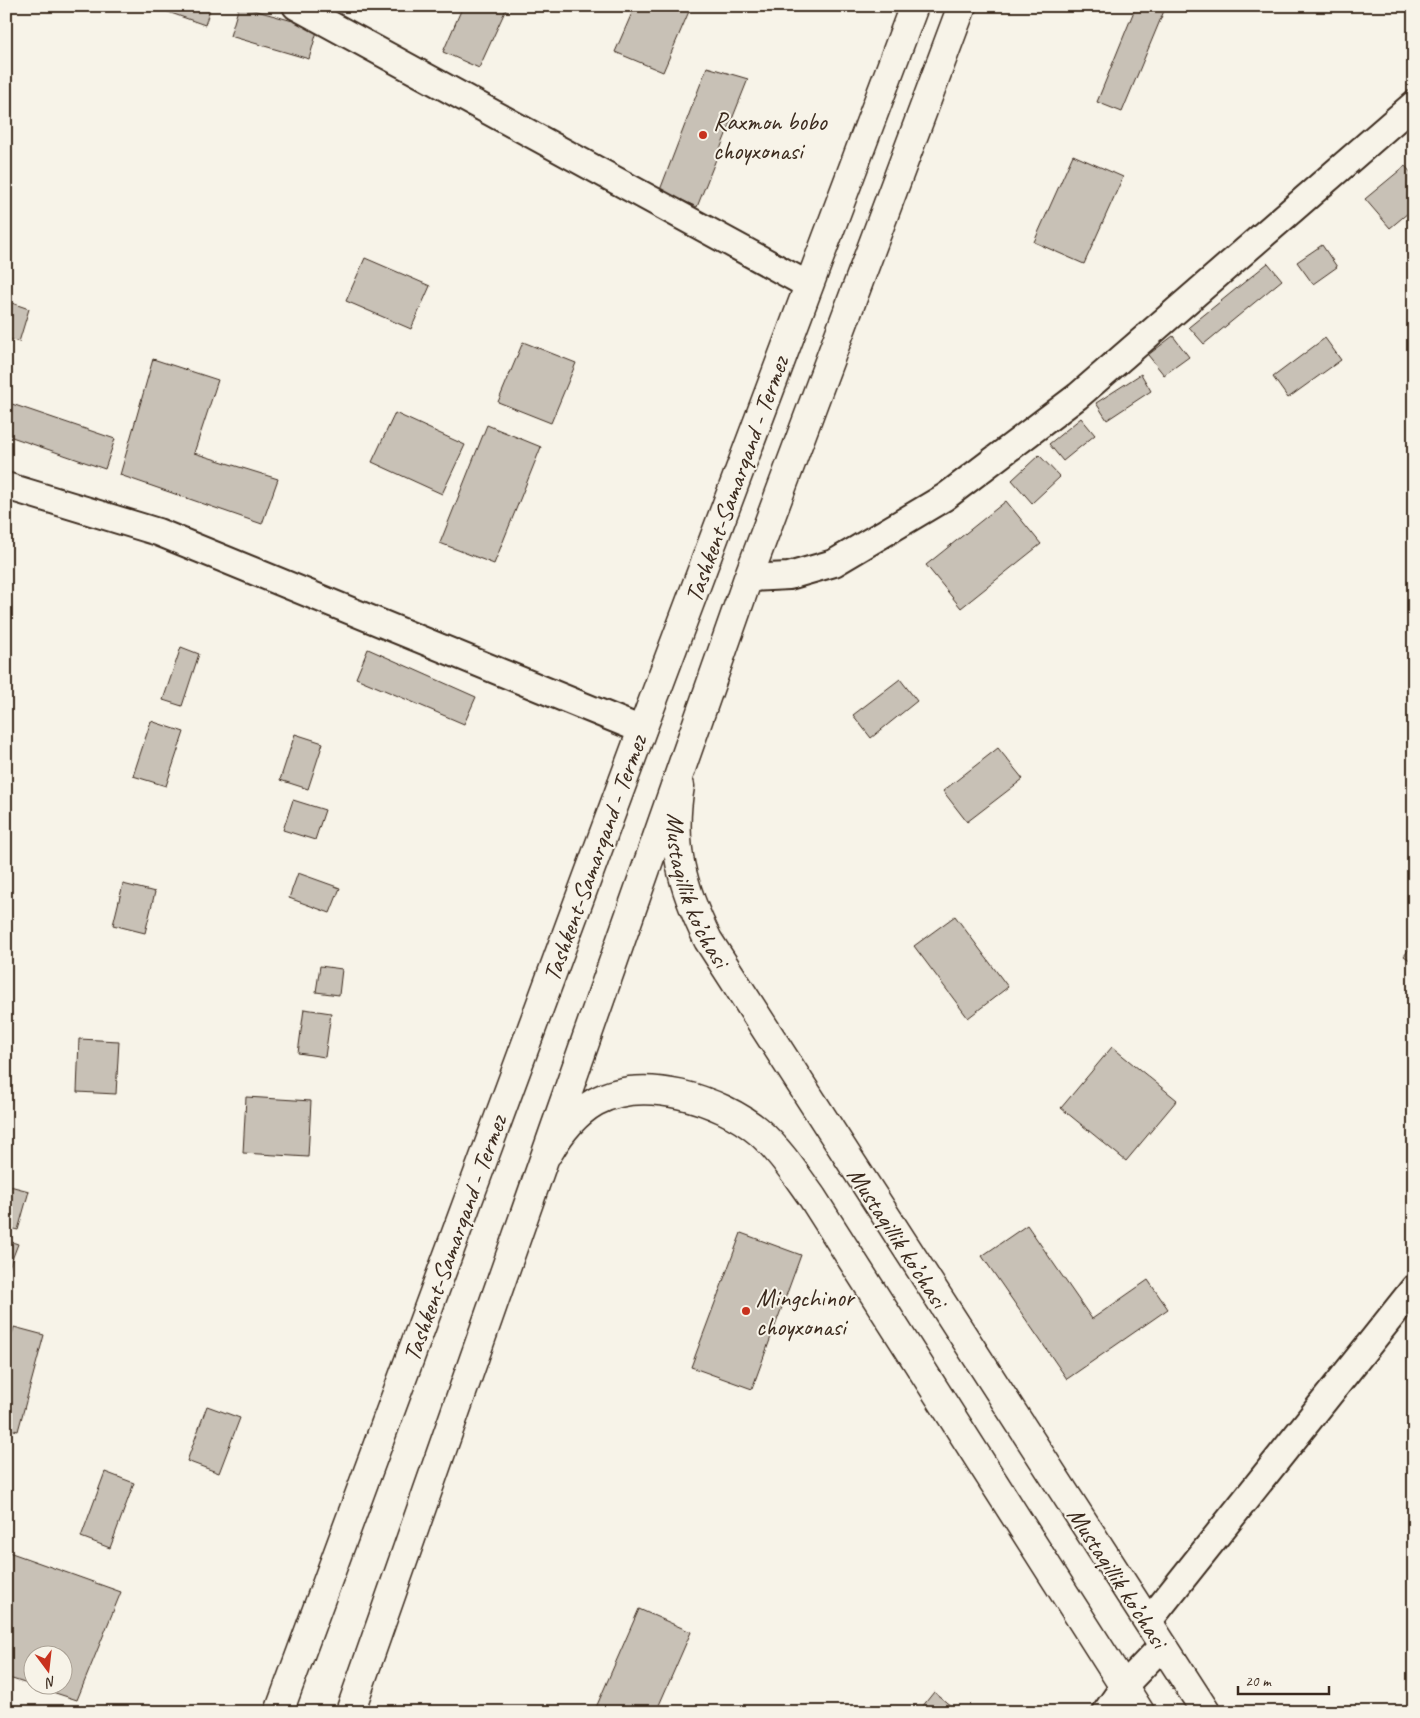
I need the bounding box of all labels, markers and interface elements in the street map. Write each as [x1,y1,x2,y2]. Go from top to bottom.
place label: Raxmon bobo choyxonasi [713,106,828,167]
marker: Raxmon bobo choyxonasi [697,129,709,141]
street label: Tashkent-Samarqand - Termez [678,350,797,607]
street label: Tashkent-Samarqand - Termez [536,729,655,986]
street label: Mustaqillik ko’chasi [659,813,738,977]
street label: Tashkent-Samarqand - Termez [396,1109,515,1366]
street label: Mustaqillik ko’chasi [840,1161,956,1317]
place label: Mingchinor choyxonasi [756,1282,856,1343]
marker: Mingchinor choyxonasi [740,1305,752,1317]
street label: Mustaqillik ko’chasi [1060,1501,1176,1657]
north arrow [22,1646,72,1696]
scale bar [1238,1663,1329,1695]
text: 20 m [1245,1672,1272,1691]
text: N [43,1673,58,1692]

